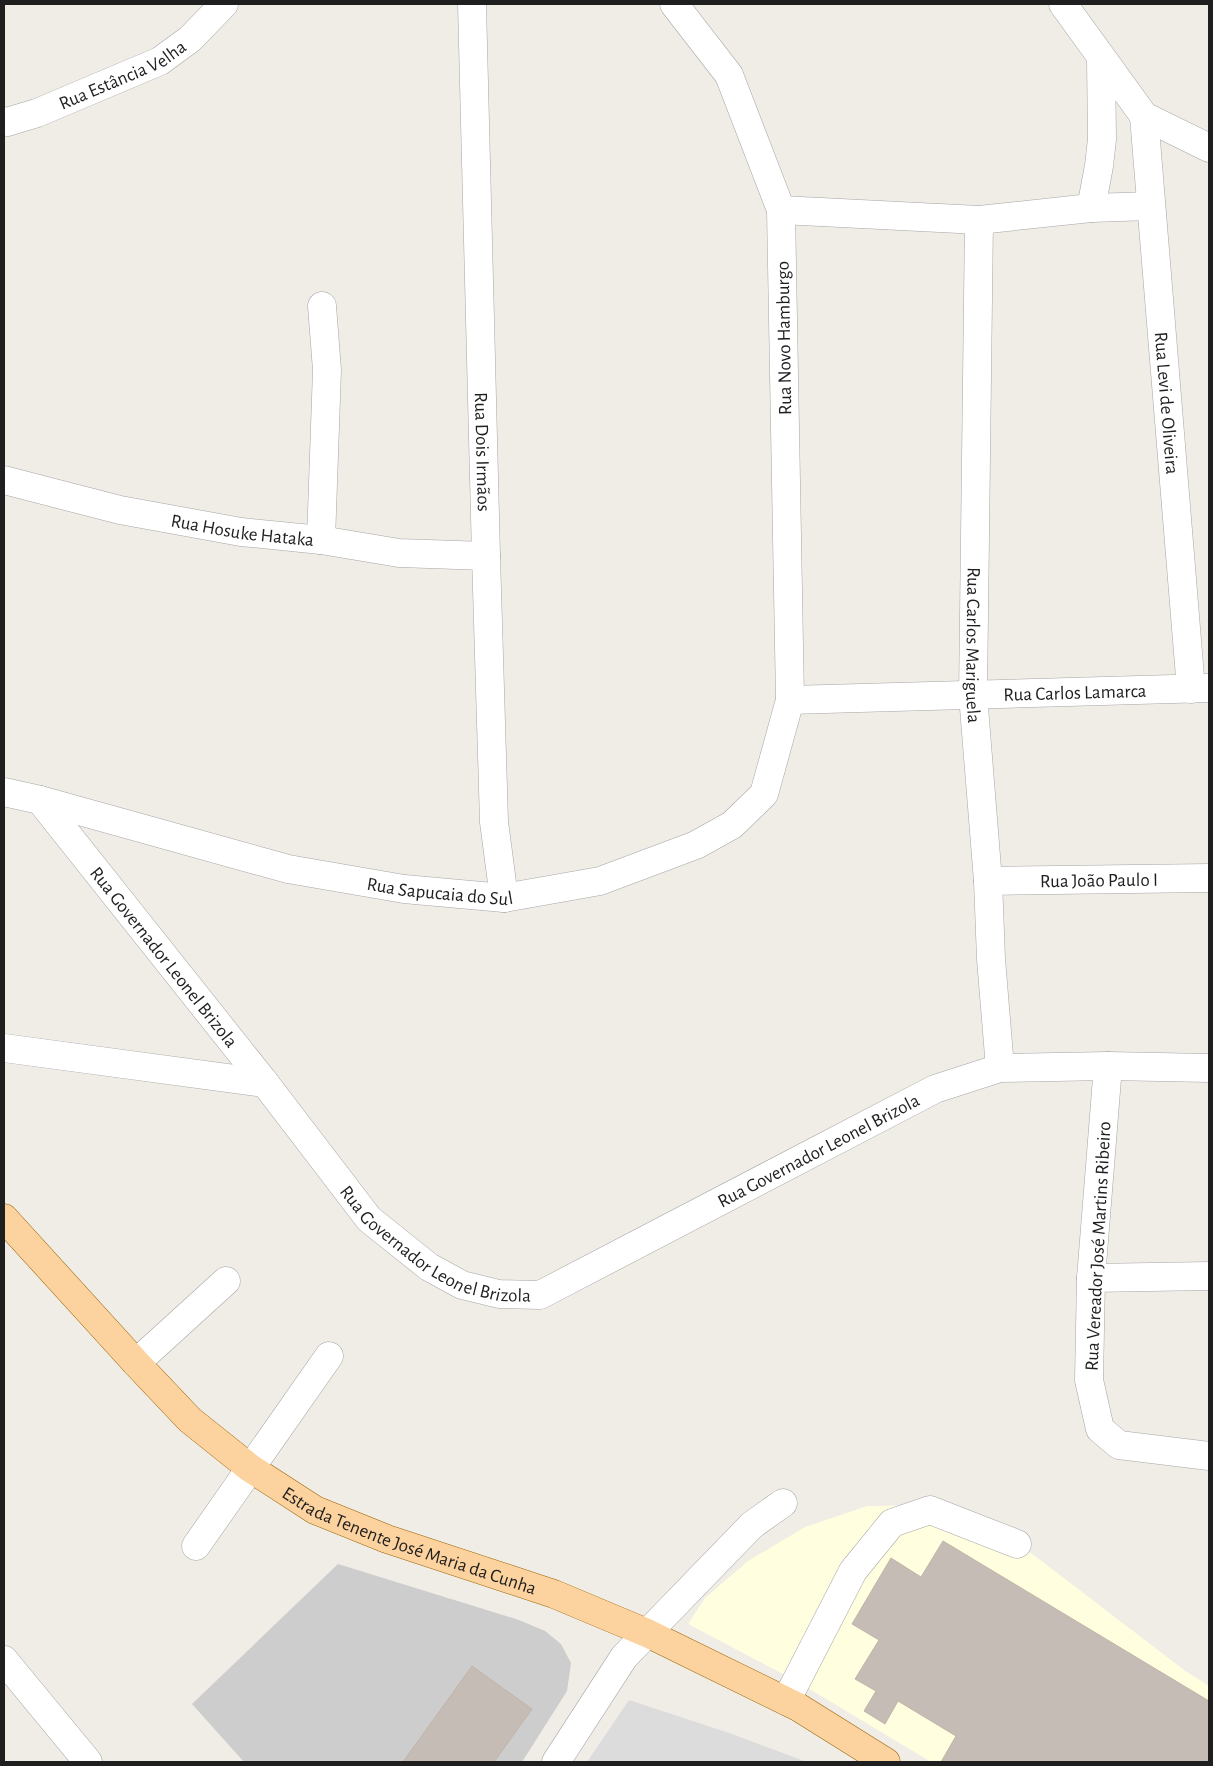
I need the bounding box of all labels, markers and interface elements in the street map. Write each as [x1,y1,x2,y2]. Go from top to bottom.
street label: Rua Estância Velha [56,37,190,114]
street label: Rua Novo Hamburgo [774,261,795,415]
street label: Rua Levi de Oliveira [1151,331,1181,475]
street label: Rua Dois Irmãos [471,392,493,512]
street label: Rua Hosuke Hataka [169,511,315,550]
street label: Rua Carlos Mariguela [962,567,983,724]
street label: Rua Carlos Lamarca [1003,682,1147,705]
street label: Rua Governador Leonel Brizola [86,864,241,1051]
street label: Rua João Paulo I [1040,871,1158,891]
street label: Rua Sapucaia do Sul [365,875,515,909]
street label: Rua Governador Leonel Brizola [715,1091,923,1212]
street label: Rua Vereador José Martins Ribeiro [1082,1121,1115,1371]
street label: Rua Governador Leonel Brizola [336,1182,531,1306]
street label: Estrada Tenente José Maria da Cunha [279,1484,539,1599]

